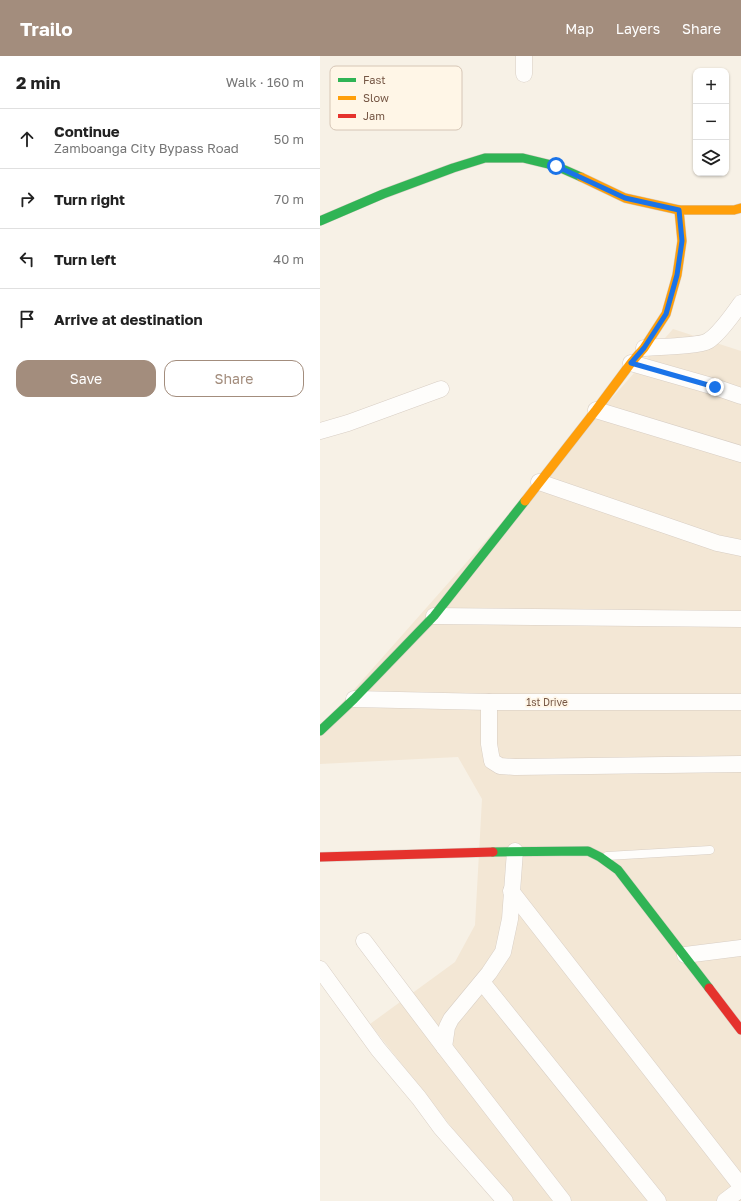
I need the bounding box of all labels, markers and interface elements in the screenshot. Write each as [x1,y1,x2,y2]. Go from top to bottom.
text: Trailo [20,17,73,40]
text: Map [565,20,594,37]
text: Layers [616,20,660,37]
text: Share [682,20,721,37]
legend [330,66,462,130]
map controls [693,68,729,176]
button: + [693,68,729,104]
text: 2 min [16,72,60,93]
text: Fast [363,73,386,86]
text: Walk · 160 m [226,74,304,90]
text: Slow [363,91,389,104]
button: − [693,104,729,140]
text: Jam [363,109,385,122]
text: Continue [54,122,120,140]
icon: ahead [16,128,38,150]
text: 50 m [274,131,304,147]
text: Zamboanga City Bypass Road [54,140,239,156]
button: layers [693,140,729,176]
route start [547,157,565,175]
icon: right [16,188,38,210]
text: Turn right [54,190,125,208]
text: 70 m [274,191,304,207]
icon: left [16,248,38,270]
text: Turn left [54,250,116,268]
text: 40 m [273,251,304,267]
icon: arrive [16,308,38,330]
text: Arrive at destination [54,310,203,328]
button: Save [16,360,156,397]
button: Share [164,360,304,397]
route end [706,378,724,396]
street label: 1st Drive [526,696,568,708]

